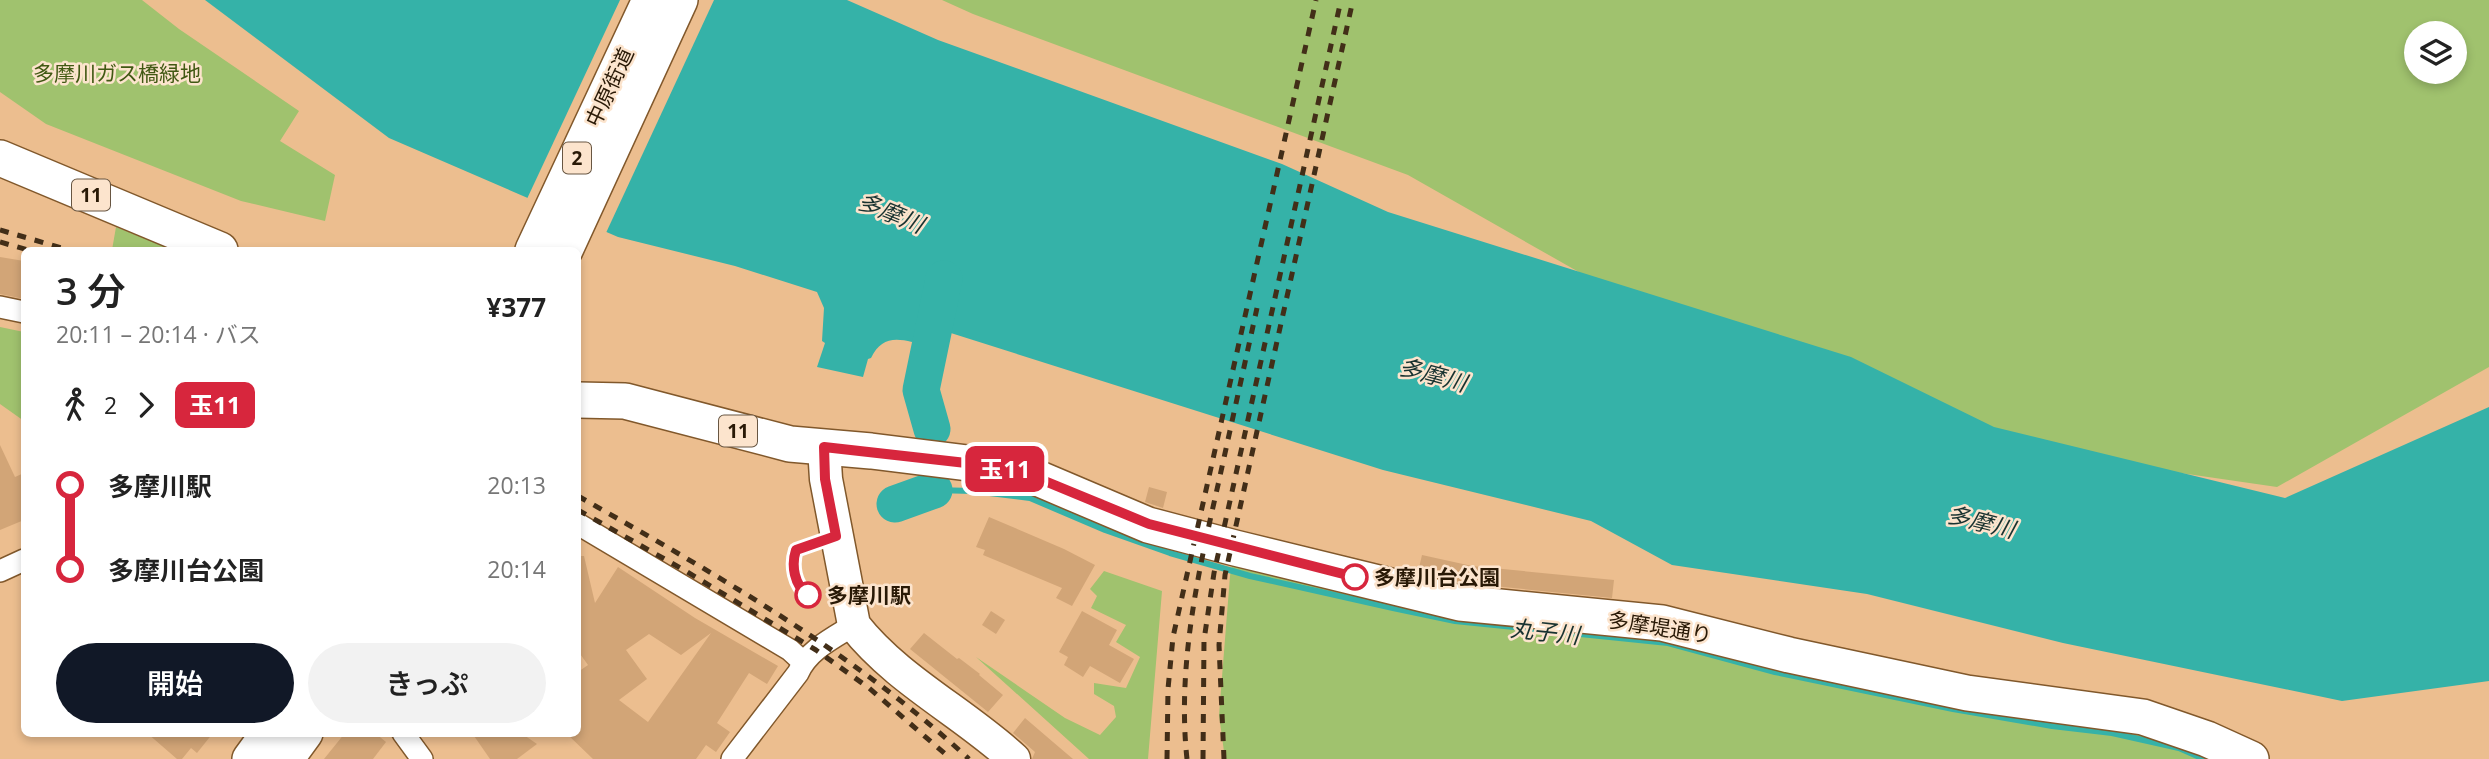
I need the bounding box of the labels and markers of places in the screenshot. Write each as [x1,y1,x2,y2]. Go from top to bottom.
place label: 多摩川台公園 [1374,563,1500,591]
marker: 多摩川台公園 [1342,564,1368,590]
place label: 多摩川駅 [827,581,911,609]
marker: 多摩川駅 [795,582,821,608]

